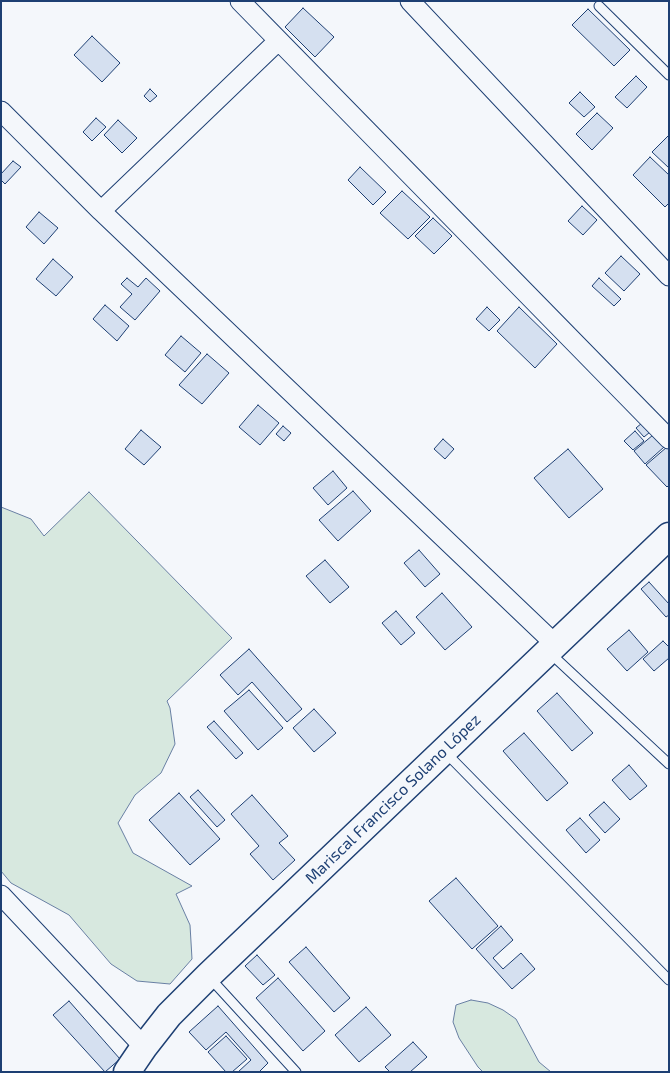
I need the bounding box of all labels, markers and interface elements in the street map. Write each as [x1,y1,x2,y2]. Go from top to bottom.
street label: Mariscal Francisco Solano López [301,710,485,888]

